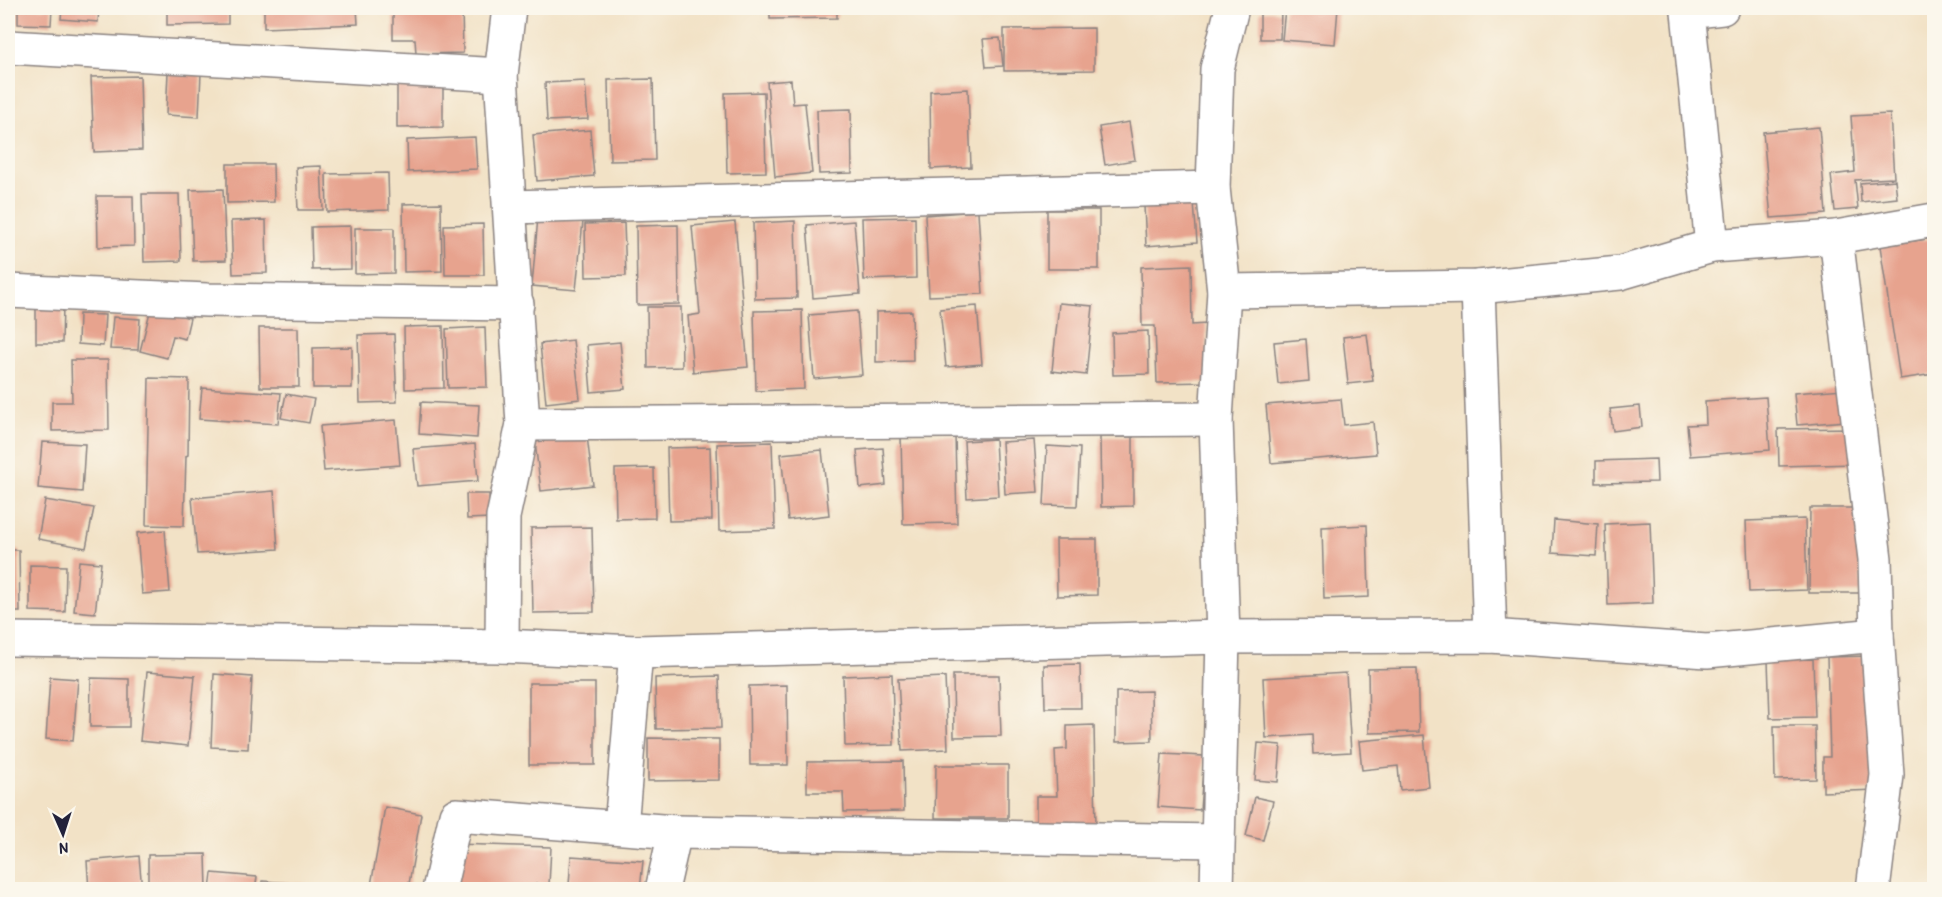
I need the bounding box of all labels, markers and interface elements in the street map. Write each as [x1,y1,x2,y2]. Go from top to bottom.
north arrow [33,804,93,864]
text: N [58,838,69,860]

